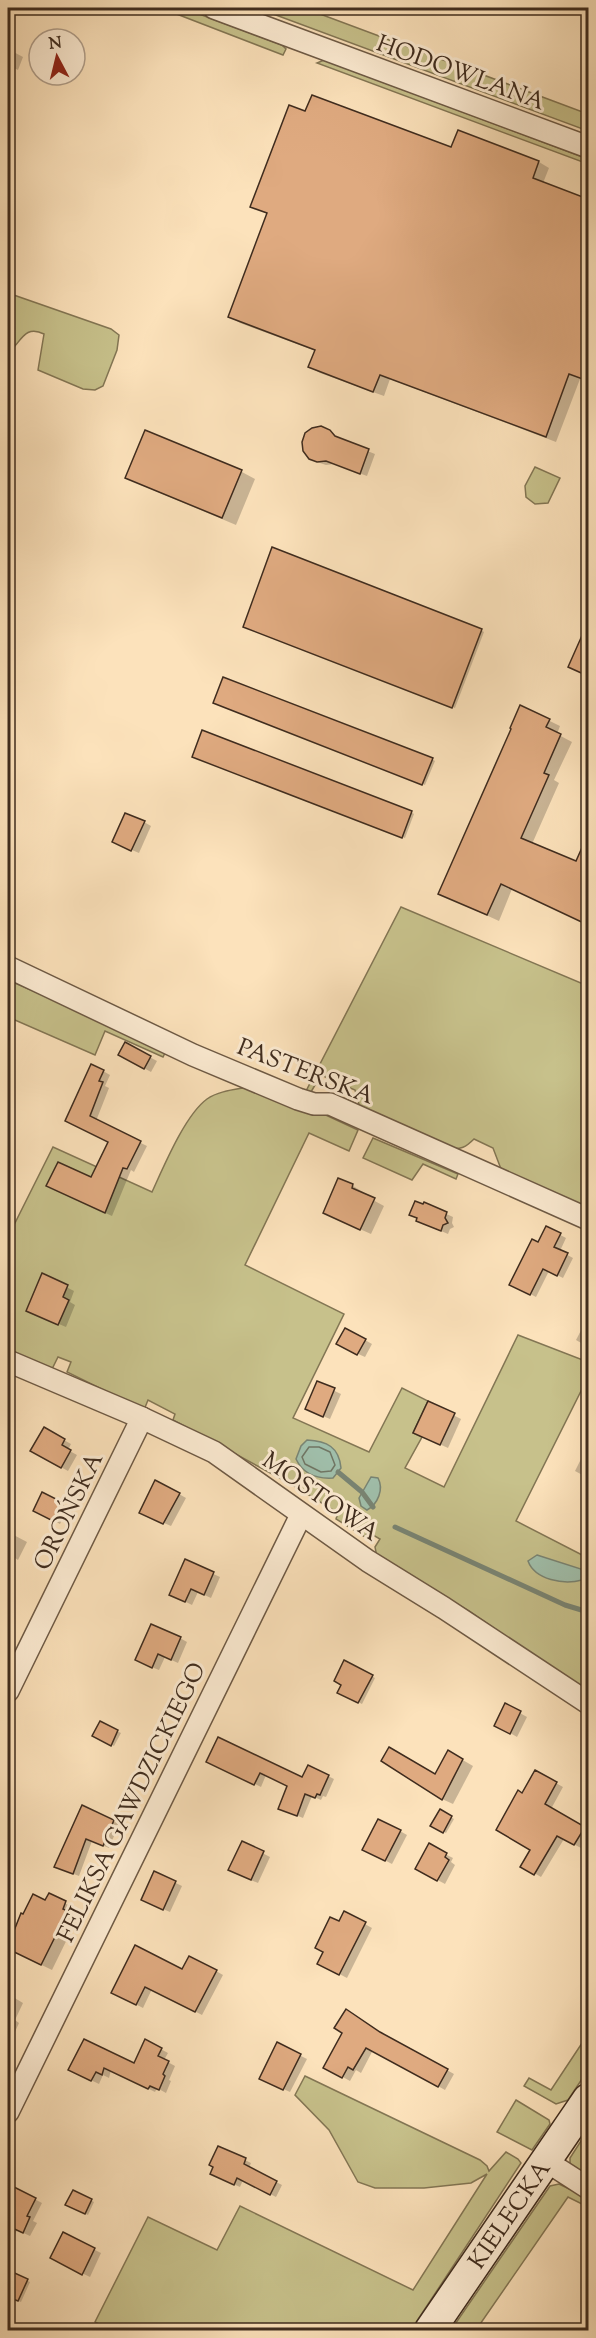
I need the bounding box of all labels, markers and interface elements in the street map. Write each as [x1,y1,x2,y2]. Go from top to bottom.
north arrow [27,27,87,87]
street label: HODOWLANA [371,28,550,120]
text: N [48,32,63,57]
street label: PASTERSKA [232,1031,379,1115]
street label: MOSTOWA [254,1445,386,1551]
street label: OROŃSKA [27,1447,113,1577]
street label: FELIKSA GAWDZICKIEGO [50,1657,215,1948]
street label: KIELECKA [461,2154,560,2277]

